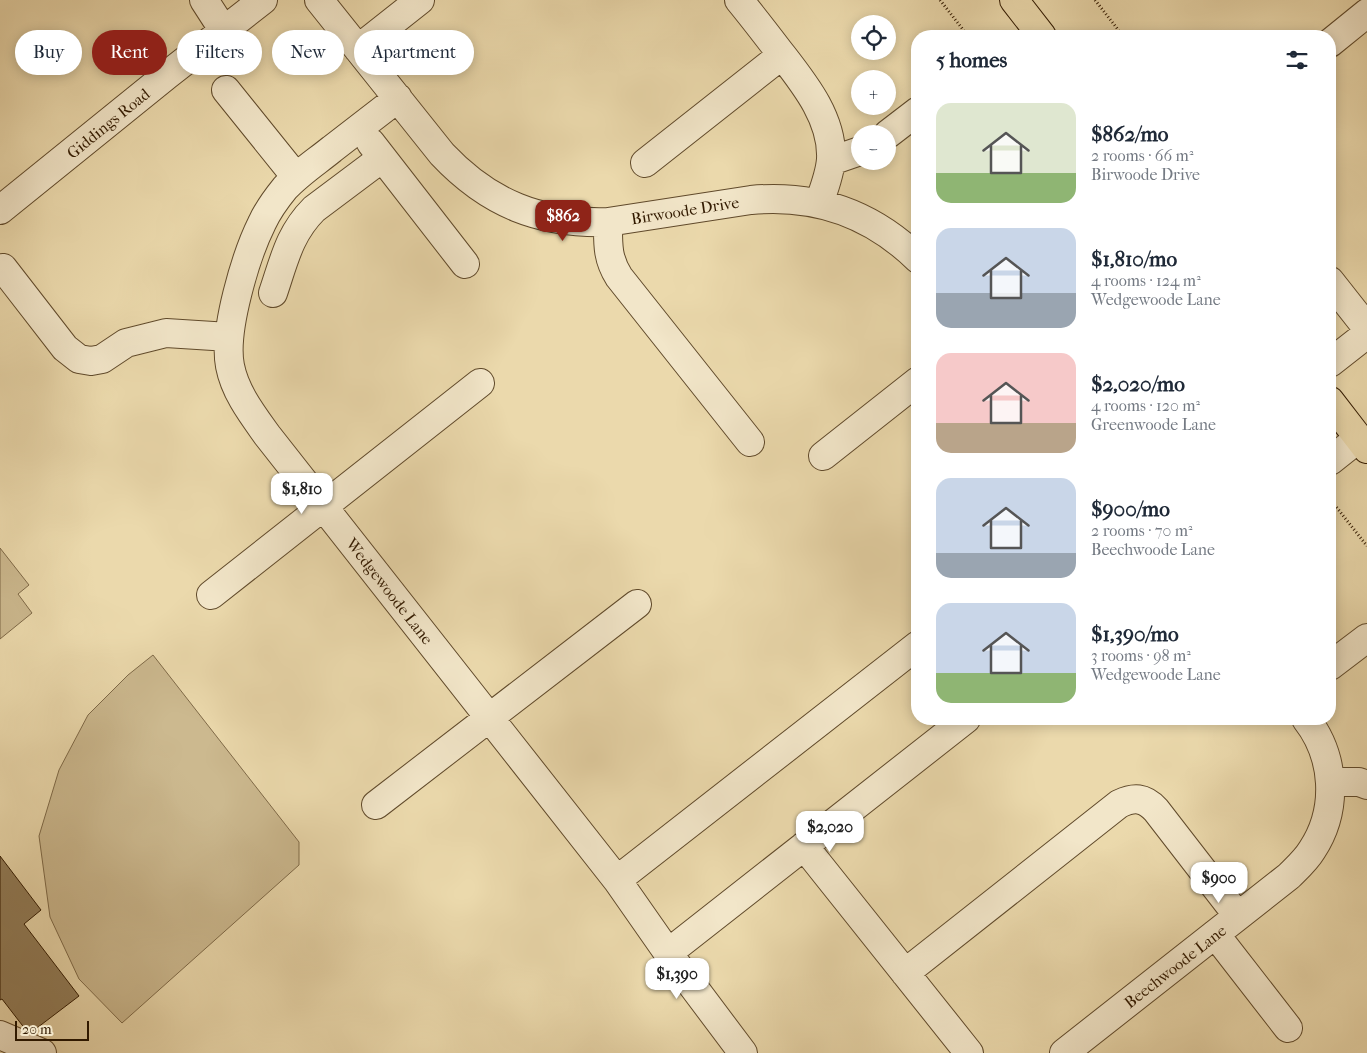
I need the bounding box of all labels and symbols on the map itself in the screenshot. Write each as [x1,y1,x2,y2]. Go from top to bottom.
street label: Giddings Road [63,84,154,163]
street label: Birwoode Drive [630,193,740,228]
pin: $862 [533,200,593,242]
pin: $1,810 [261,472,343,515]
street label: Wedgewoode Lane [342,534,437,648]
pin: $2,020 [789,810,871,853]
pin: $900 [1189,862,1249,904]
street label: Beechwoode Lane [1121,921,1230,1012]
pin: $1,390 [636,958,718,1000]
scale bar [15,1018,89,1041]

